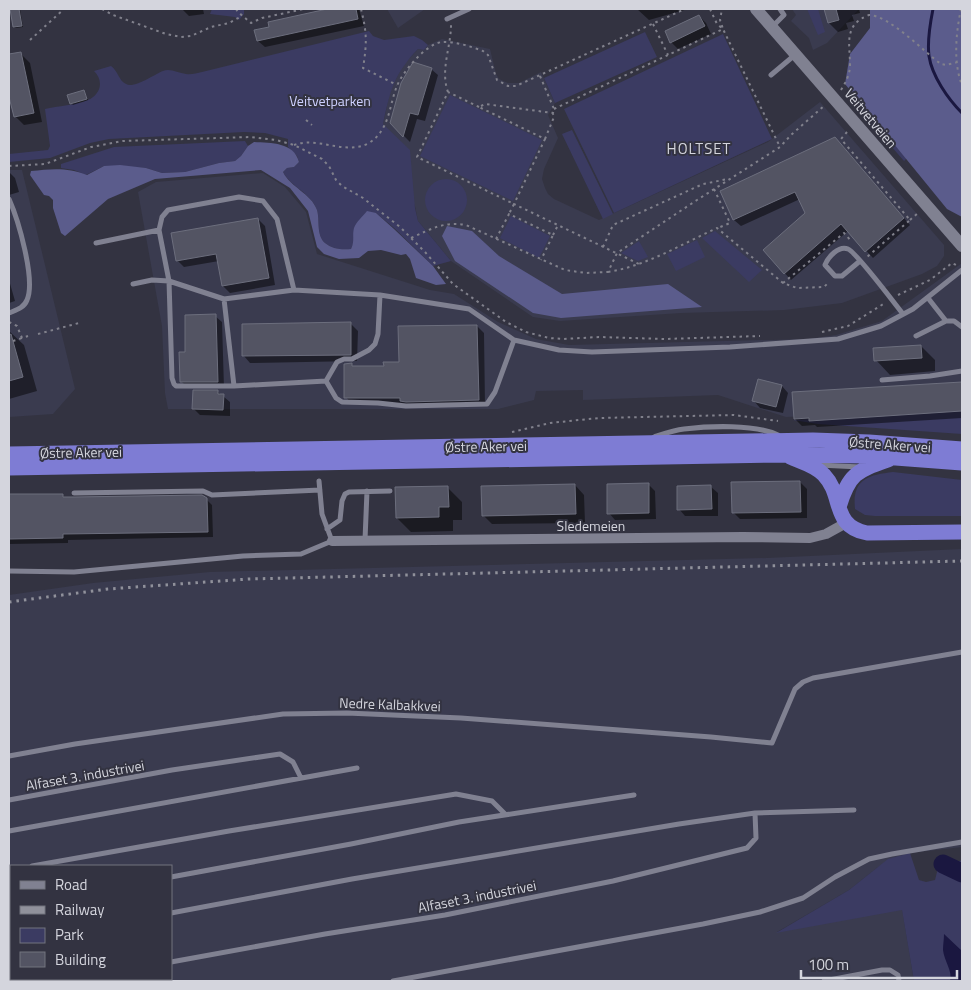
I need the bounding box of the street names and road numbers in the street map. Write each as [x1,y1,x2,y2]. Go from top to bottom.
street label: Veitvetveien [840,83,902,153]
street label: Østre Aker vei [848,431,932,457]
street label: Østre Aker vei [445,435,527,457]
street label: Østre Aker vei [40,441,122,463]
street label: Sledemeien [557,515,625,536]
street label: Nedre Kalbakkvei [339,692,441,716]
street label: Alfaset 3. industrivei [24,754,146,796]
street label: Alfaset 3. industrivei [416,874,538,918]

